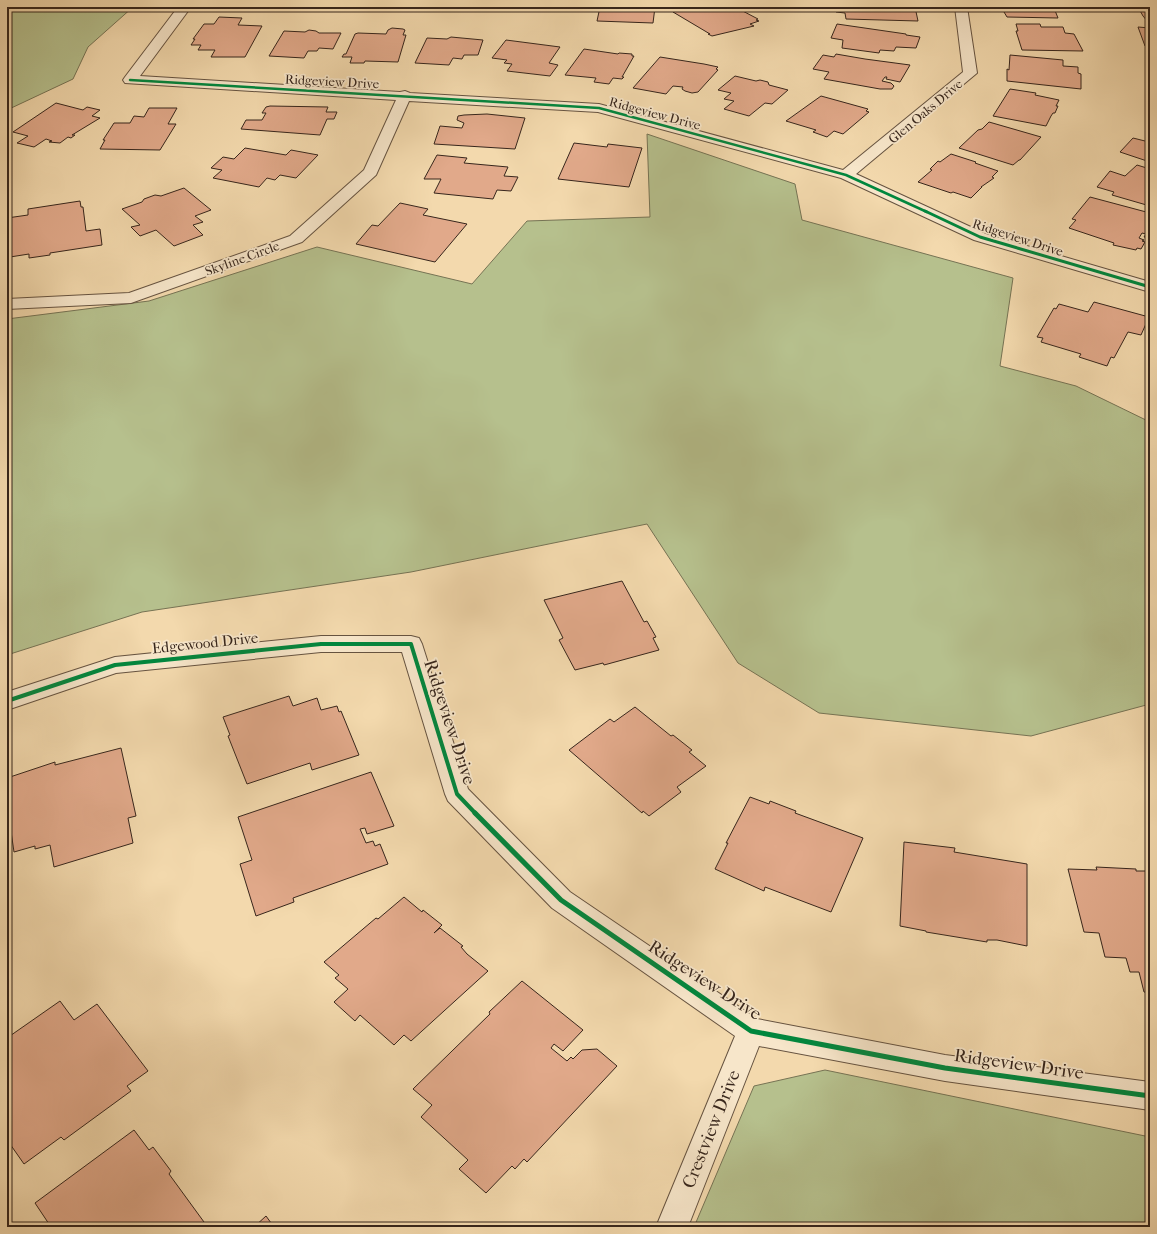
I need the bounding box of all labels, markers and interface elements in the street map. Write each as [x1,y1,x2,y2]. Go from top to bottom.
street label: Ridgeview Drive [284,72,380,91]
street label: Glen Oaks Drive [885,76,966,147]
street label: Ridgeview Drive [607,94,703,133]
street label: Ridgeview Drive [971,216,1066,259]
street label: Skyline Circle [203,238,282,279]
street label: Edgewood Drive [151,628,260,658]
street label: Ridgeview Drive [419,657,480,788]
street label: Ridgeview Drive [644,936,765,1025]
street label: Ridgeview Drive [953,1045,1085,1084]
street label: Crestview Drive [678,1067,745,1191]

